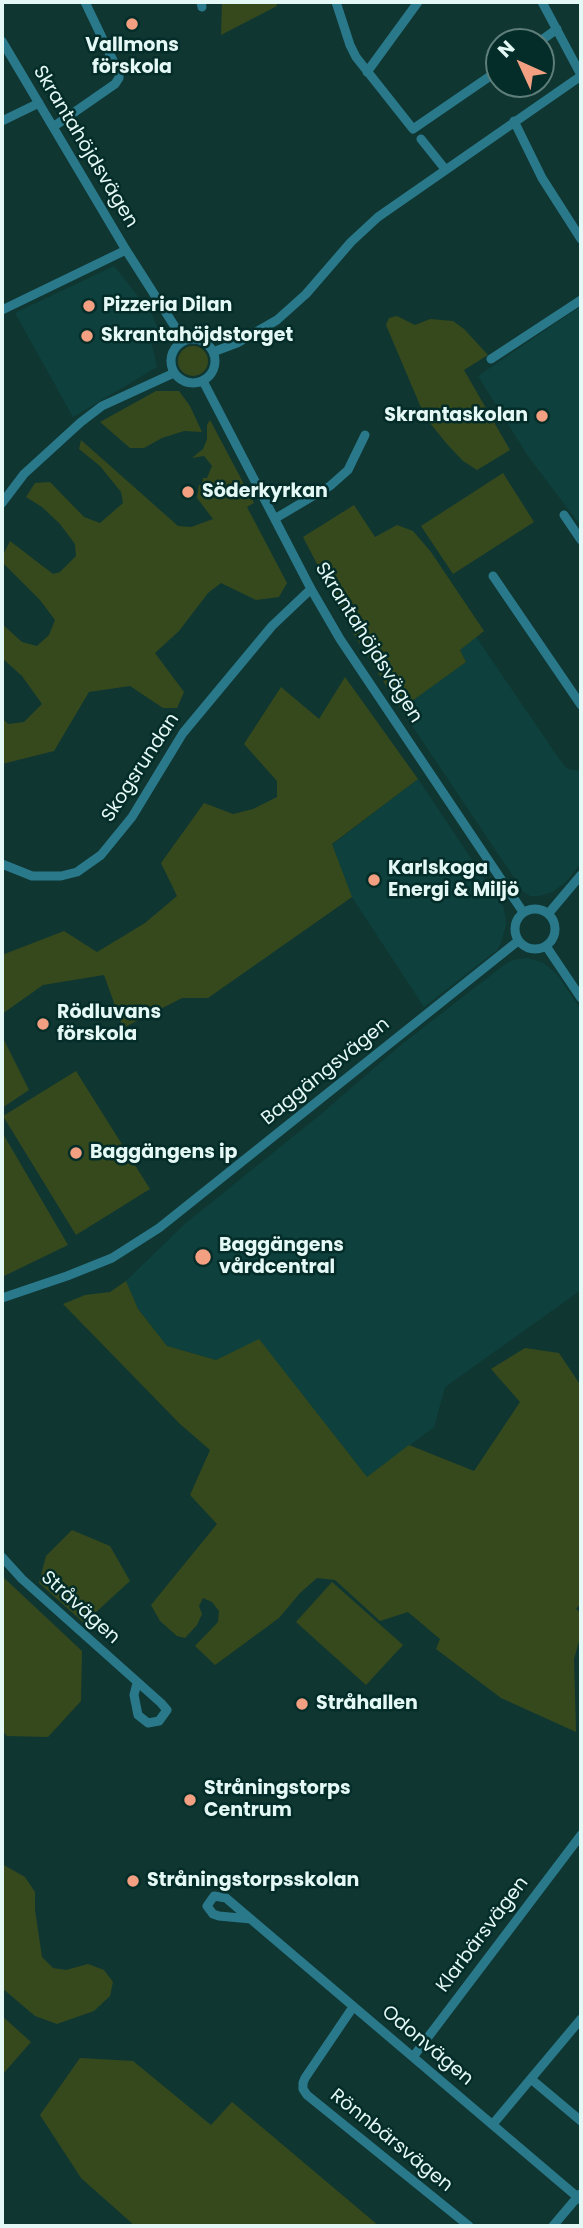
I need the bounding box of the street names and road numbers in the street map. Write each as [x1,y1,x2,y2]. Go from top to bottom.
street label: Skrantahöjdsvägen [28,62,142,232]
street label: Skrantahöjdsvägen [309,559,427,727]
street label: Skogsrundan [97,709,185,827]
street label: Baggängsvägen [257,1013,395,1131]
street label: Stråvägen [36,1567,124,1649]
street label: Klarbärsvägen [432,1873,534,1997]
street label: Odonvägen [377,2001,477,2091]
street label: Rönnbärsvägen [325,2085,457,2197]

